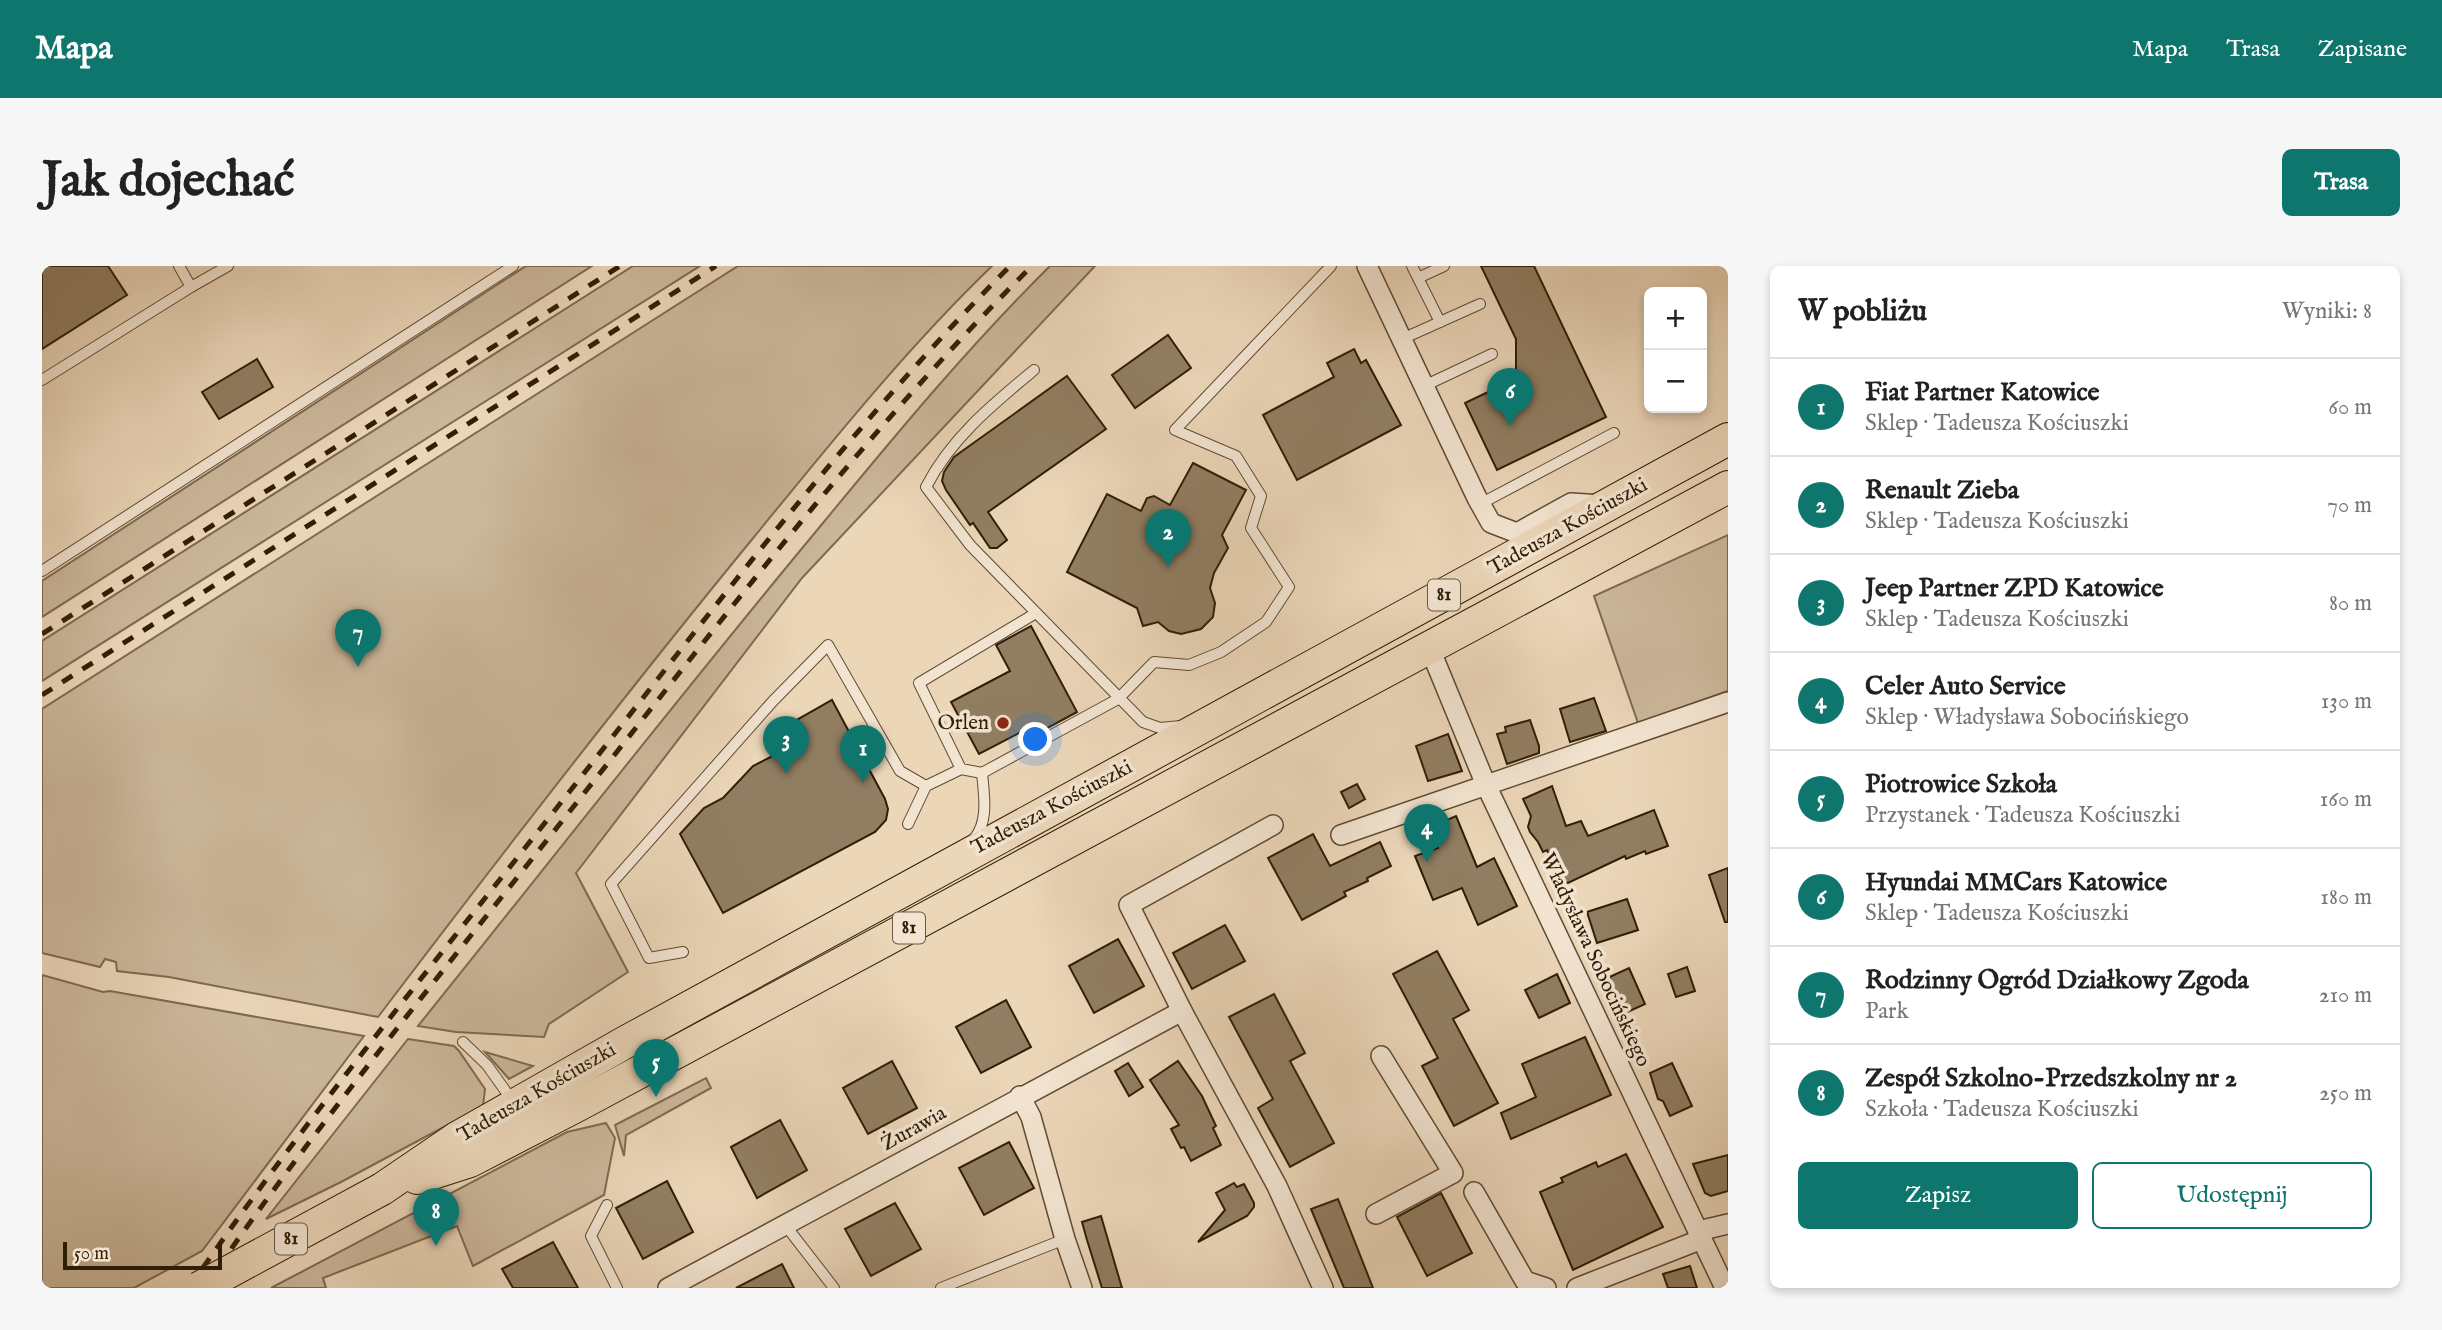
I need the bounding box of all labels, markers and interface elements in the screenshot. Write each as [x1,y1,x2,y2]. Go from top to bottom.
text: Mapa [35,28,112,70]
text: Mapa [2132,34,2188,65]
text: Trasa [2226,34,2280,65]
text: Zapisane [2318,34,2407,65]
button: Trasa [2282,149,2400,216]
text: Jak dojechać [42,151,295,213]
map controls [1644,287,1707,413]
button: + [1644,287,1707,350]
text: W pobliżu [1798,293,1927,331]
text: Wyniki: 8 [2282,297,2372,326]
button: − [1644,350,1707,413]
pin: 6 [1487,368,1533,426]
text: Fiat Partner Katowice [1865,376,2100,409]
text: 1 [1817,393,1825,422]
text: 60 m [2328,393,2372,422]
text: Sklep · Tadeusza Kościuszki [1865,409,2129,438]
street label: Tadeusza Kościuszki [1483,472,1653,582]
text: Renault Zieba [1865,474,2019,507]
text: 2 [1816,491,1826,520]
text: 70 m [2327,491,2372,520]
text: Sklep · Tadeusza Kościuszki [1865,507,2129,536]
pin: 2 [1145,509,1191,567]
text: Jeep Partner ZPD Katowice [1865,572,2164,605]
road number: 81 [1428,580,1460,610]
text: 3 [1817,589,1825,618]
text: 80 m [2329,589,2372,618]
text: Sklep · Tadeusza Kościuszki [1865,605,2129,634]
pin: 7 [335,609,381,667]
text: Celer Auto Service [1865,670,2066,703]
text: 4 [1815,687,1827,716]
text: 130 m [2321,687,2372,716]
text: Sklep · Władysława Sobocińskiego [1865,703,2189,732]
place label: Orlen [937,710,989,737]
marker: Orlen [995,715,1011,731]
pin: 3 [763,716,809,774]
your location [1018,722,1052,756]
pin: 1 [840,725,886,783]
street label: Tadeusza Kościuszki [967,754,1137,862]
text: Piotrowice Szkoła [1865,768,2057,801]
text: 5 [1817,785,1825,814]
text: 160 m [2320,785,2372,814]
text: Przystanek · Tadeusza Kościuszki [1865,801,2180,830]
pin: 4 [1404,804,1450,862]
street label: Władysława Sobocińskiego [1533,849,1657,1071]
text: Hyundai MMCars Katowice [1865,866,2167,899]
text: 6 [1816,883,1826,912]
text: 180 m [2320,883,2372,912]
text: Sklep · Tadeusza Kościuszki [1865,899,2129,928]
road number: 81 [893,912,925,944]
text: Rodzinny Ogród Działkowy Zgoda [1865,964,2249,997]
text: 7 [1816,981,1826,1010]
text: 210 m [2319,981,2372,1010]
text: Park [1865,997,1909,1026]
street label: Tadeusza Kościuszki [453,1037,621,1149]
pin: 5 [633,1039,679,1097]
text: Zespół Szkolno-Przedszkolny nr 2 [1865,1062,2237,1095]
text: 8 [1816,1079,1826,1108]
text: 250 m [2319,1079,2372,1108]
text: Szkoła · Tadeusza Kościuszki [1865,1095,2139,1124]
street label: Żurawia [877,1100,952,1158]
button: Zapisz [1798,1162,2078,1229]
button: Udostępnij [2092,1162,2372,1229]
pin: 8 [413,1188,459,1246]
road number: 81 [275,1224,307,1254]
scale bar [63,1239,222,1271]
text: 50 m [74,1242,109,1266]

